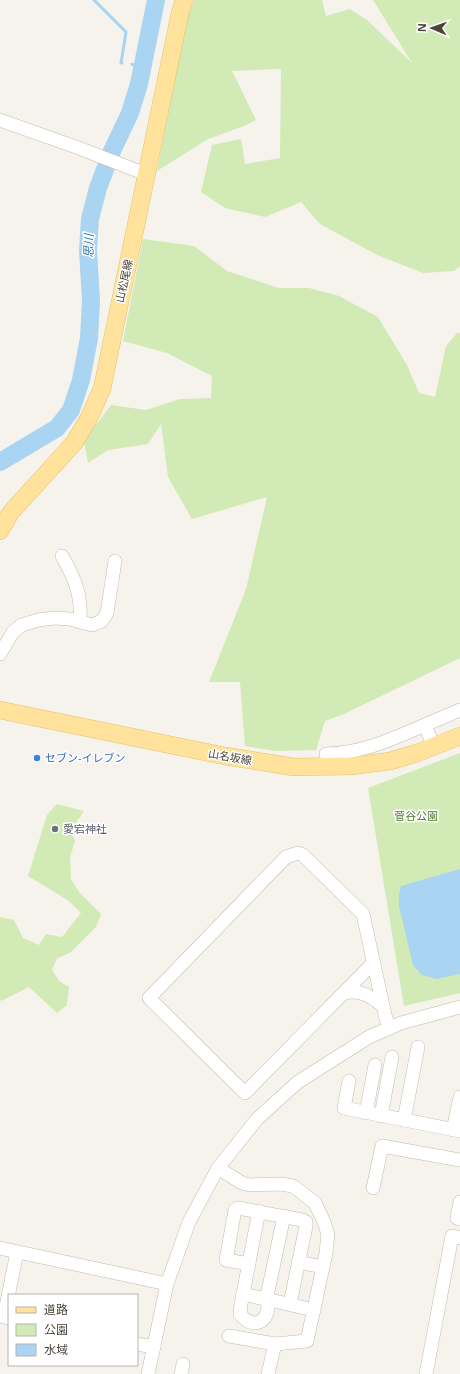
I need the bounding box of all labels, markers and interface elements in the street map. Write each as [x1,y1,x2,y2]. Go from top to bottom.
north arrow [412,8,452,48]
text: N [414,23,429,32]
water label: 思川 [80,232,97,258]
street label: 山松尾線 [112,258,135,304]
street label: 山名坂線 [207,745,253,768]
place label: セブン-イレブン [45,750,126,765]
marker: セブン-イレブン [32,753,42,763]
park label: 菅谷公園 [394,808,438,823]
place label: 愛宕神社 [63,821,107,836]
marker: 愛宕神社 [50,824,60,834]
legend [8,1294,138,1366]
text: 道路 [44,1301,68,1318]
text: 公園 [44,1321,68,1338]
text: 水域 [44,1341,68,1358]

